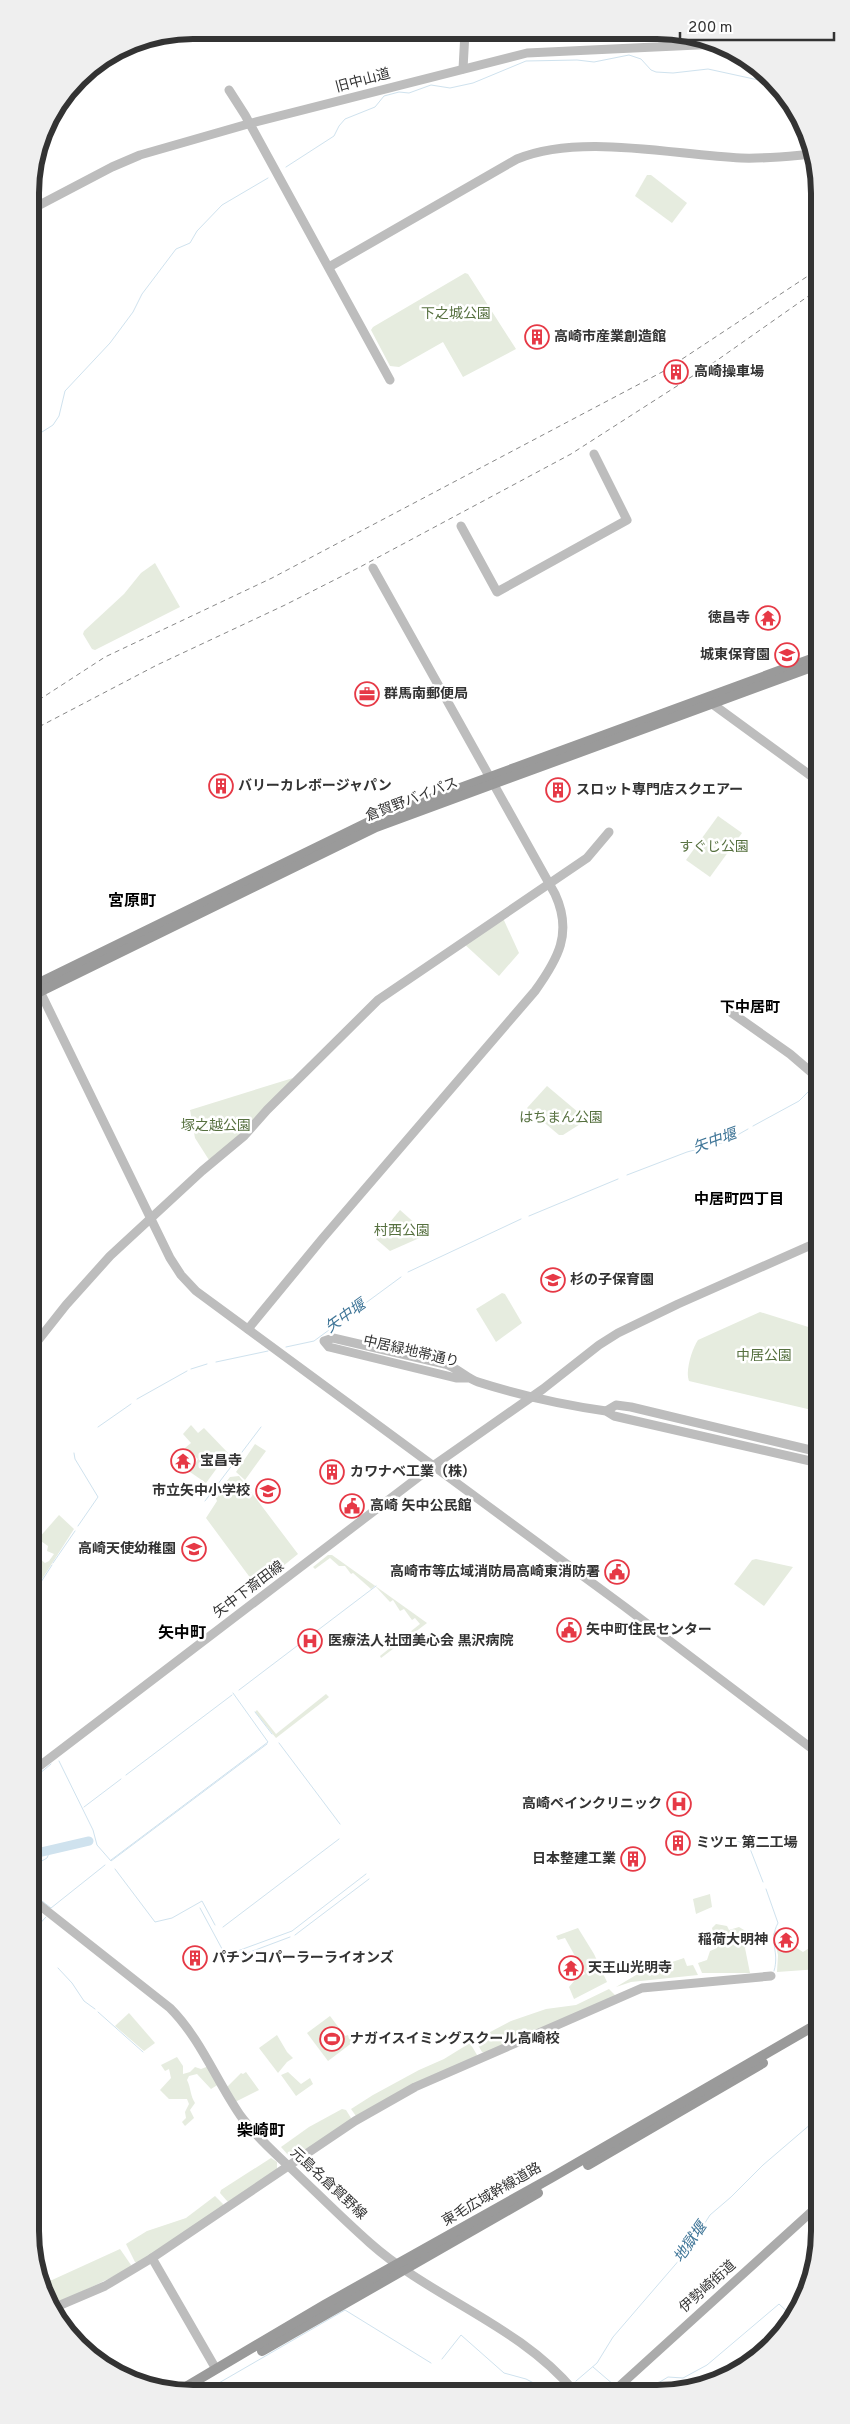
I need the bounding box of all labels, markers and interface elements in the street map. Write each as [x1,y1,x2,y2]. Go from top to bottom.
scale bar [680,10,834,42]
text: 200 m [688,19,733,38]
street label: 旧中山道 [334,66,392,96]
park label: 下之城公園 [421,306,491,323]
building icon: 高崎市産業創造館 [524,324,550,350]
place label: 高崎市産業創造館 [554,329,666,346]
building icon: 高崎操車場 [663,359,689,385]
place label: 高崎操車場 [694,364,764,381]
temple icon: 徳昌寺 [755,605,781,631]
place label: 徳昌寺 [708,610,750,627]
school or university icon: 城東保育園 [774,642,800,668]
place label: 城東保育園 [700,646,770,664]
office icon: 群馬南郵便局 [354,681,380,707]
place label: 群馬南郵便局 [384,686,468,703]
building icon: バリーカレボージャパン [208,773,234,799]
street label: 倉賀野バイパス [363,775,461,825]
building icon: スロット専門店スクエアー [545,777,571,803]
place label: バリーカレボージャパン [238,778,392,795]
place label: スロット専門店スクエアー [576,782,743,799]
park label: すぐじ公園 [679,839,749,856]
district label: 宮原町 [108,892,156,912]
district label: 下中居町 [720,999,780,1018]
park label: はちまん公園 [519,1110,603,1127]
park label: 塚之越公園 [181,1118,251,1135]
water label: 矢中堰 [691,1124,742,1159]
district label: 中居町四丁目 [694,1191,784,1210]
park label: 村西公園 [374,1222,430,1240]
school or university icon: 杉の子保育園 [540,1267,566,1293]
place label: 杉の子保育園 [570,1272,654,1289]
water label: 矢中堰 [322,1294,372,1338]
street label: 中居緑地帯通り [361,1333,461,1371]
park label: 中居公園 [736,1348,792,1365]
temple icon: 宝昌寺 [170,1448,196,1474]
place label: 宝昌寺 [200,1453,242,1470]
building icon: カワナベ工業（株） [319,1459,345,1485]
place label: カワナベ工業（株） [350,1463,476,1481]
school or university icon: 市立矢中小学校 [255,1478,281,1504]
place label: 市立矢中小学校 [152,1482,250,1500]
public building icon: 高崎 矢中公民館 [339,1493,365,1519]
place label: 高崎 矢中公民館 [370,1497,472,1515]
school or university icon: 高崎天使幼稚園 [181,1536,207,1562]
place label: 高崎天使幼稚園 [78,1540,176,1558]
street label: 矢中下斎田線 [210,1558,288,1622]
public building icon: 高崎市等広域消防局高崎東消防署 [604,1559,630,1585]
place label: 高崎市等広域消防局高崎東消防署 [390,1563,600,1581]
public building icon: 矢中町住民センター [556,1617,582,1643]
place label: 矢中町住民センター [586,1621,712,1639]
district label: 矢中町 [158,1624,206,1644]
hospital icon: 医療法人社団美心会 黒沢病院 [297,1628,323,1654]
place label: 医療法人社団美心会 黒沢病院 [328,1632,514,1650]
hospital icon: 高崎ペインクリニック [666,1791,692,1817]
place label: 高崎ペインクリニック [522,1796,662,1813]
building icon: ミツエ 第二工場 [665,1830,691,1856]
place label: ミツエ 第二工場 [696,1834,798,1852]
building icon: 日本整建工業 [620,1846,646,1872]
place label: 日本整建工業 [532,1851,616,1868]
temple icon: 稲荷大明神 [773,1927,799,1953]
place label: 稲荷大明神 [698,1931,768,1949]
building icon: パチンコパーラーライオンズ [182,1945,208,1971]
place label: パチンコパーラーライオンズ [212,1949,394,1967]
temple icon: 天王山光明寺 [558,1955,584,1981]
place label: 天王山光明寺 [588,1960,672,1977]
sports icon: ナガイスイミングスクール高崎校 [319,2026,345,2052]
place label: ナガイスイミングスクール高崎校 [350,2030,560,2048]
district label: 柴崎町 [237,2122,285,2142]
street label: 元島名倉賀野線 [286,2144,370,2224]
street label: 東毛広域幹線道路 [439,2160,545,2230]
water label: 地獄堰 [670,2217,713,2267]
street label: 伊勢崎街道 [676,2257,740,2317]

